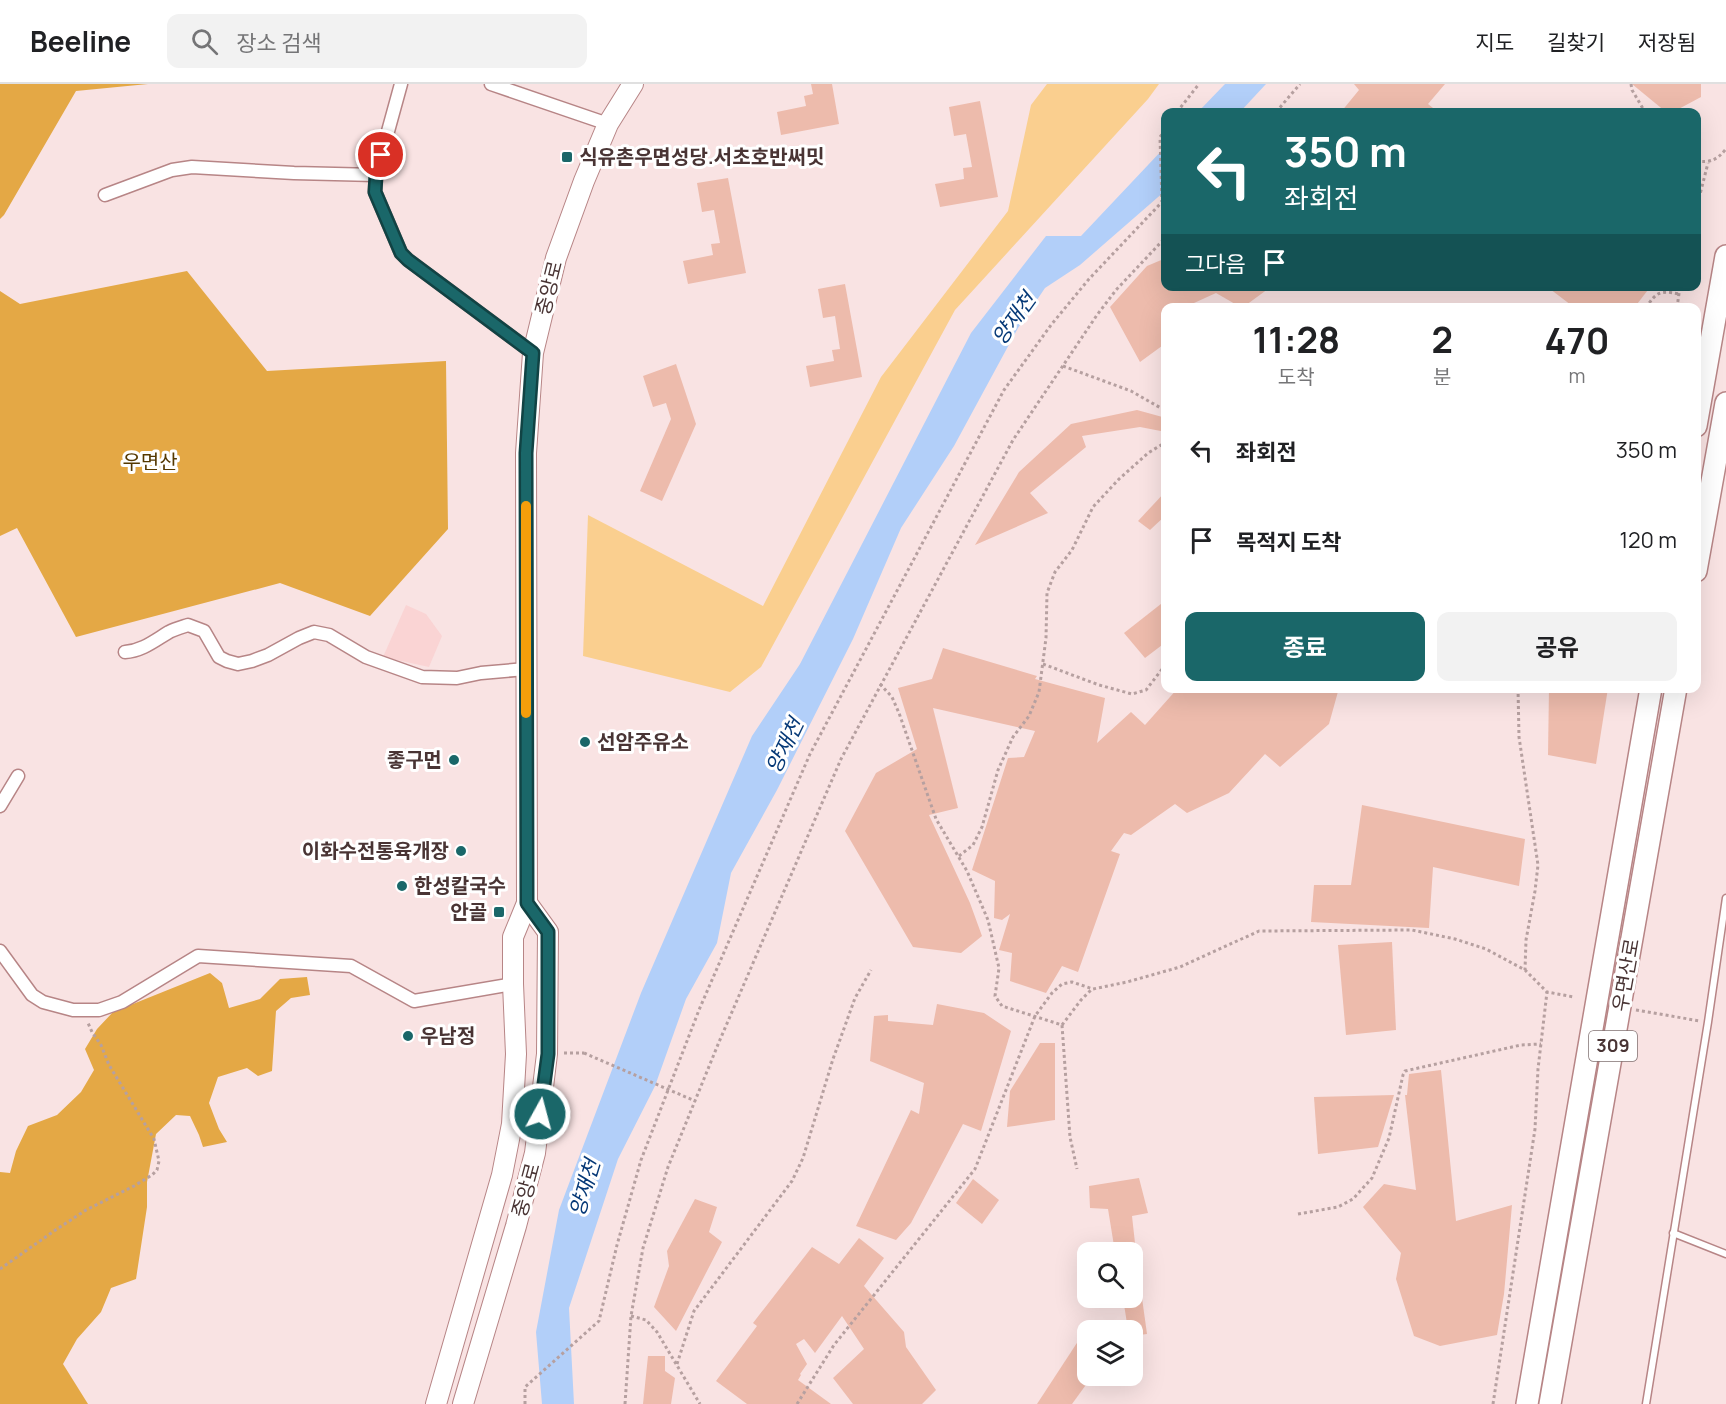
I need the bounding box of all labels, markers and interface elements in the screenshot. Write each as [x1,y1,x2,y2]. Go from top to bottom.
search box [167,14,587,68]
text: Beeline [30,22,131,60]
icon: search [188,25,221,58]
text: 장소 검색 [236,28,322,58]
text: 지도 [1475,28,1514,56]
text: 길찾기 [1547,28,1605,56]
text: 저장됨 [1638,28,1696,56]
text: 350 m [1284,122,1407,180]
pin [355,129,406,180]
icon: left [1185,132,1263,210]
icon: arrive [364,138,397,171]
place label: 식유촌우면성당.서초호반써밋 [579,143,824,170]
marker: 식유촌우면성당.서초호반써밋 [560,150,574,164]
text: 좌회전 [1284,179,1359,216]
icon: arrive [1258,246,1291,279]
text: 그다음 [1185,249,1246,279]
street label: 중앙로 [529,258,568,318]
water label: 양재천 [985,285,1043,350]
text: 11:28 [1253,315,1340,364]
text: 2 [1432,315,1453,364]
text: 470 [1545,316,1609,365]
text: m [1569,362,1585,389]
text: 도착 [1278,363,1315,390]
text: 분 [1433,363,1451,390]
icon: left [1185,434,1218,467]
text: 350 m [1616,435,1677,465]
text: 좌회전 [1236,437,1297,467]
park label: 우면산 [122,448,178,475]
icon: arrive [1185,524,1218,557]
text: 120 m [1619,525,1677,555]
text: 목적지 도착 [1236,527,1342,557]
button: 종료 [1185,612,1425,681]
button: 공유 [1437,612,1677,681]
water label: 양재천 [759,711,811,778]
place label: 선암주유소 [597,728,689,755]
marker: 선암주유소 [578,735,592,749]
place label: 좋구먼 [387,746,442,773]
marker: 좋구먼 [447,753,461,767]
place label: 이화수전통육개장 [302,837,449,864]
marker: 이화수전통육개장 [454,844,468,858]
place label: 한성칼국수 [414,872,506,899]
marker: 한성칼국수 [395,879,409,893]
place label: 안골 [450,898,487,925]
marker: 안골 [492,905,506,919]
street label: 우면산로 [1606,936,1645,1014]
place label: 우남정 [420,1022,475,1049]
marker: 우남정 [401,1029,415,1043]
road number: 309 [1589,1031,1637,1061]
position arrow [508,1082,572,1146]
water label: 양재천 [562,1153,607,1220]
street label: 중앙로 [505,1160,546,1220]
map controls [1077,1242,1143,1386]
button: search [1077,1242,1143,1308]
button: layers [1077,1320,1143,1386]

